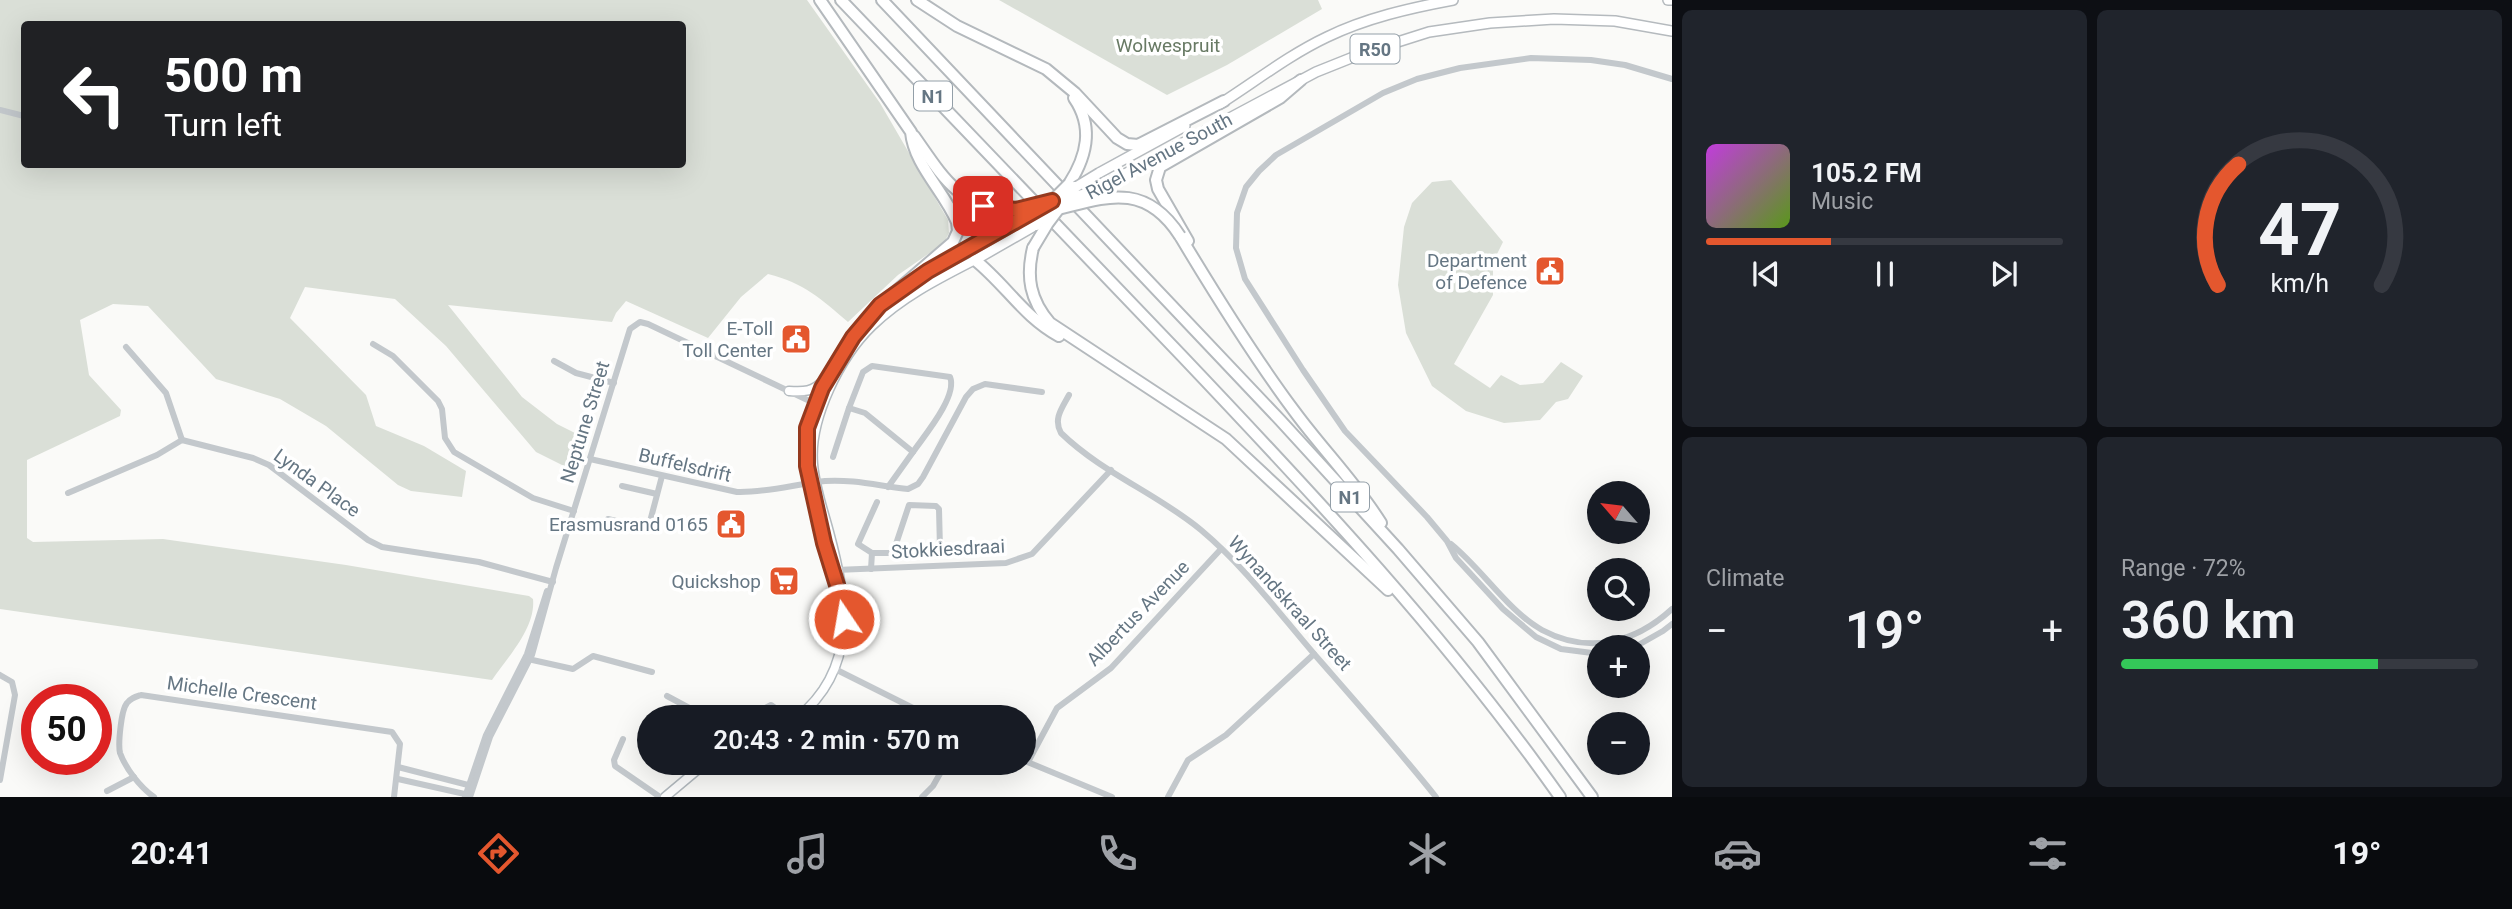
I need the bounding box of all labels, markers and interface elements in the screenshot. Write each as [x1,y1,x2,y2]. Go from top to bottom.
park label: Wolwespruit [1116,34,1220,57]
road number: R50 [1350,34,1400,64]
text: 500 m [164,47,303,104]
icon: left [49,49,140,140]
road number: N1 [914,82,952,110]
text: Turn left [164,106,282,144]
street label: Rigel Avenue South [1082,108,1236,204]
text: 105.2 FM [1811,158,1922,188]
pin [953,176,1013,236]
icon: arrive [964,187,1002,225]
text: 47 [2258,187,2341,273]
text: Music [1811,188,1873,215]
place label: Department of Defence [1427,249,1527,294]
public building icon: Department of Defence [1533,254,1567,288]
icon: previous [1747,255,1785,293]
icon: pause [1866,255,1904,293]
icon: next [1985,255,2023,293]
text: km/h [2270,269,2329,298]
place label: E-Toll Toll Center [682,317,774,362]
public building icon: E-Toll Toll Center [779,322,813,356]
street label: Neptune Street [556,358,614,486]
street label: Buffelsdrift [636,443,734,487]
street label: Lynda Place [269,444,365,522]
north arrow [1587,481,1650,544]
map controls [1587,481,1650,775]
road number: N1 [1331,482,1369,512]
public building icon: Erasmusrand 0165 [714,507,748,541]
place label: Erasmusrand 0165 [549,513,708,536]
street label: Wynandskraal Street [1223,531,1357,675]
street label: Stokkiesdraai [890,535,1006,563]
street label: Albertus Avenue [1082,555,1194,671]
text: Range · 72% [2121,555,2246,582]
button: search [1587,558,1650,621]
supermarket icon: Quickshop [767,564,801,598]
text: Climate [1706,565,1785,592]
place label: Quickshop [671,570,761,593]
position arrow [807,582,881,656]
text: 360 km [2121,590,2296,651]
text: 19° [1845,600,1924,661]
text: − [1706,609,1728,653]
text: + [2041,609,2063,653]
button: + [1587,635,1650,698]
street label: Michelle Crescent [166,671,318,715]
speed limit sign: 50 [21,684,112,775]
button: − [1587,712,1650,775]
text: 20:43 · 2 min · 570 m [713,725,960,755]
icon: directions [474,829,523,878]
icon: music [783,829,832,878]
icon: phone [1093,829,1142,878]
icon: climate [1403,829,1452,878]
icon: car [1713,829,1762,878]
icon: filters [2023,829,2072,878]
text: 20:41 [130,834,213,872]
text: 19° [2332,834,2382,872]

